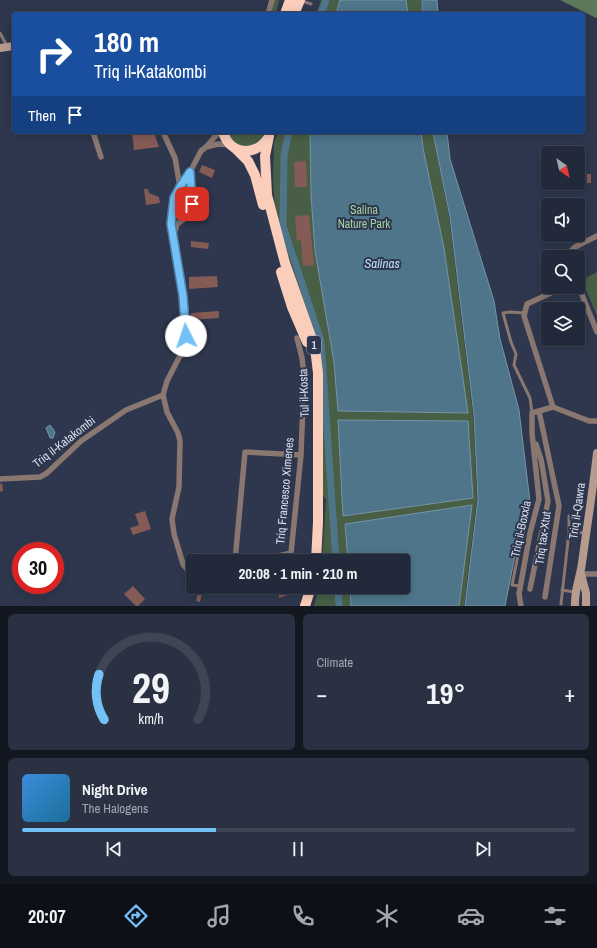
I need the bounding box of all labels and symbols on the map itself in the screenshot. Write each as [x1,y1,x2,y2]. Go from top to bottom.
north arrow [541,146,585,190]
pin [175,187,209,221]
park label: Salina Nature Park [338,202,390,232]
water label: Salinas [364,255,400,272]
position arrow [165,315,207,357]
road number: 1 [307,336,321,354]
street label: Tul il-Kosta [295,368,313,418]
street label: Triq il-Katakombi [29,413,99,471]
street label: Triq Francesco Ximenes [272,437,298,545]
street label: Triq il-Qawra [565,481,589,540]
street label: Triq il-Boxxla [507,499,535,559]
street label: Triq tax-Xtut [531,510,555,566]
speed limit sign: 30 [12,542,64,594]

